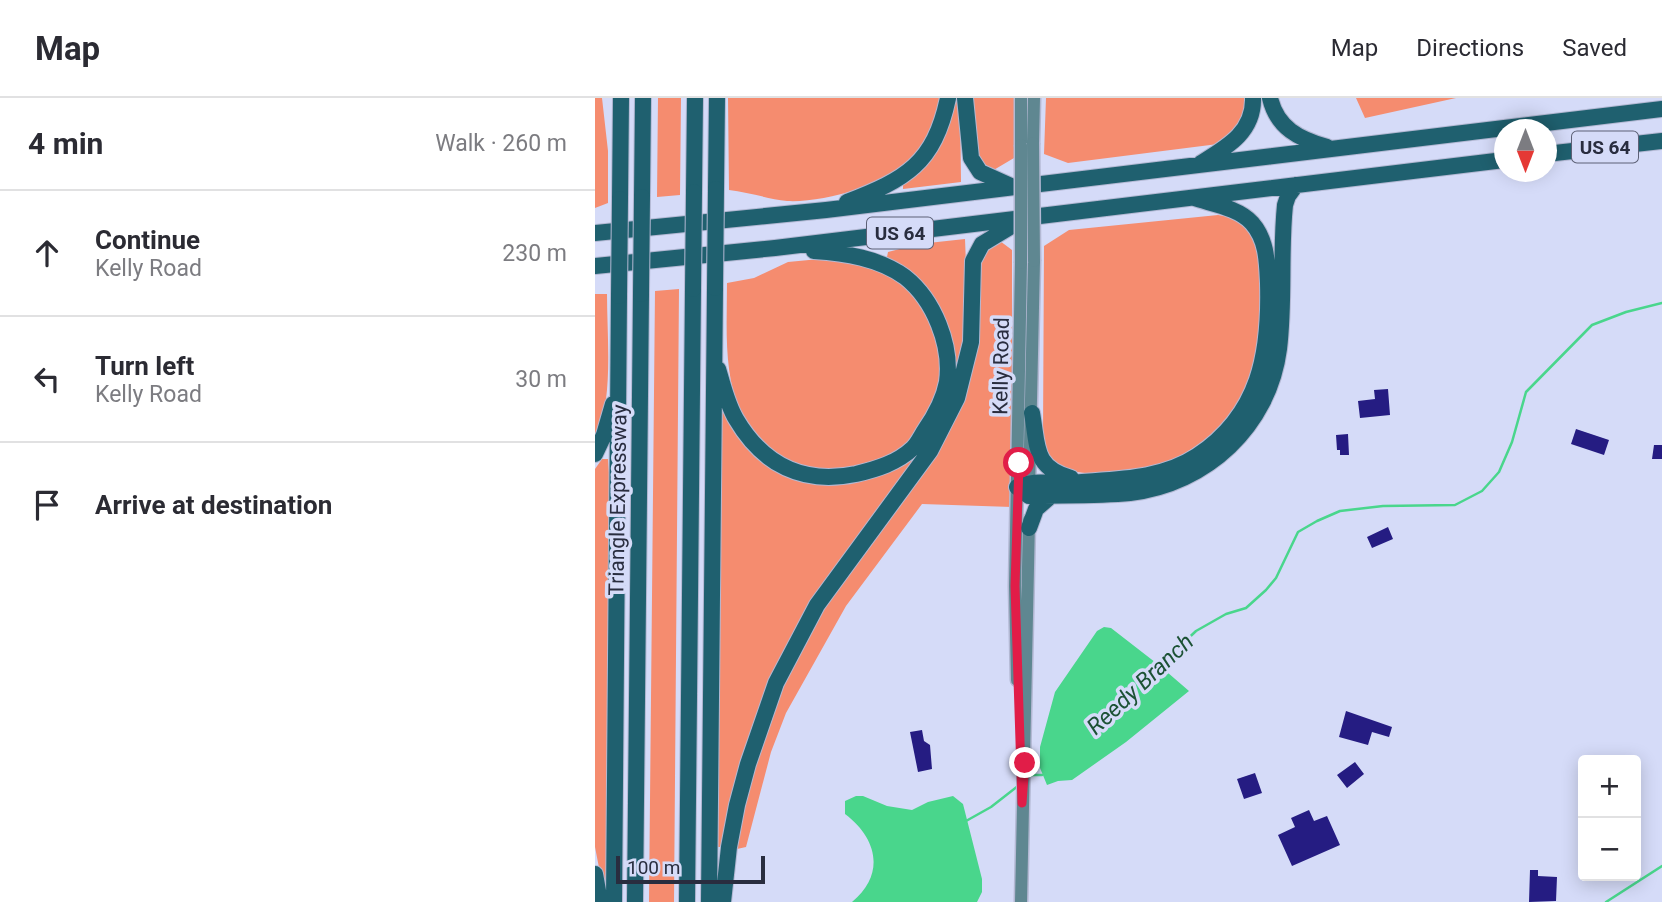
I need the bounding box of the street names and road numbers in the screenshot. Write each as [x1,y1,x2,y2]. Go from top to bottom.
road number: US 64 [1572,132,1638,162]
road number: US 64 [867,217,933,248]
street label: Kelly Road [988,317,1014,415]
street label: Triangle Expressway [604,404,632,596]

